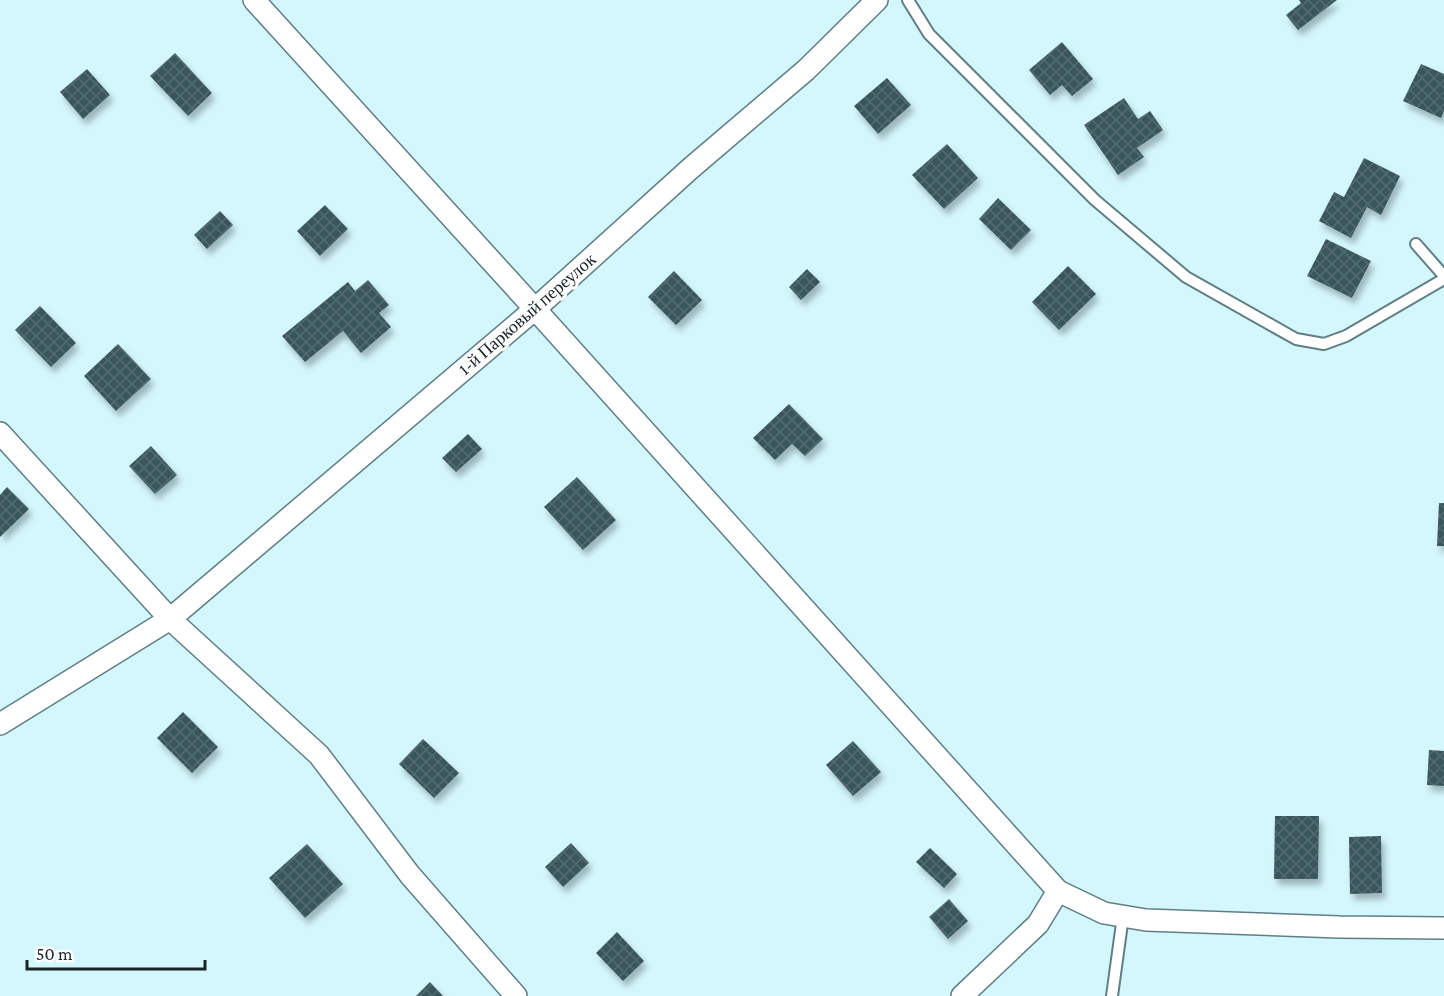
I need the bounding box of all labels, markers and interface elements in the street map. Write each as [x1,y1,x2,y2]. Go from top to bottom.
street label: 1-й Парковый переулок [454,249,600,379]
scale bar [27,933,206,971]
text: 50 m [36,944,73,964]

